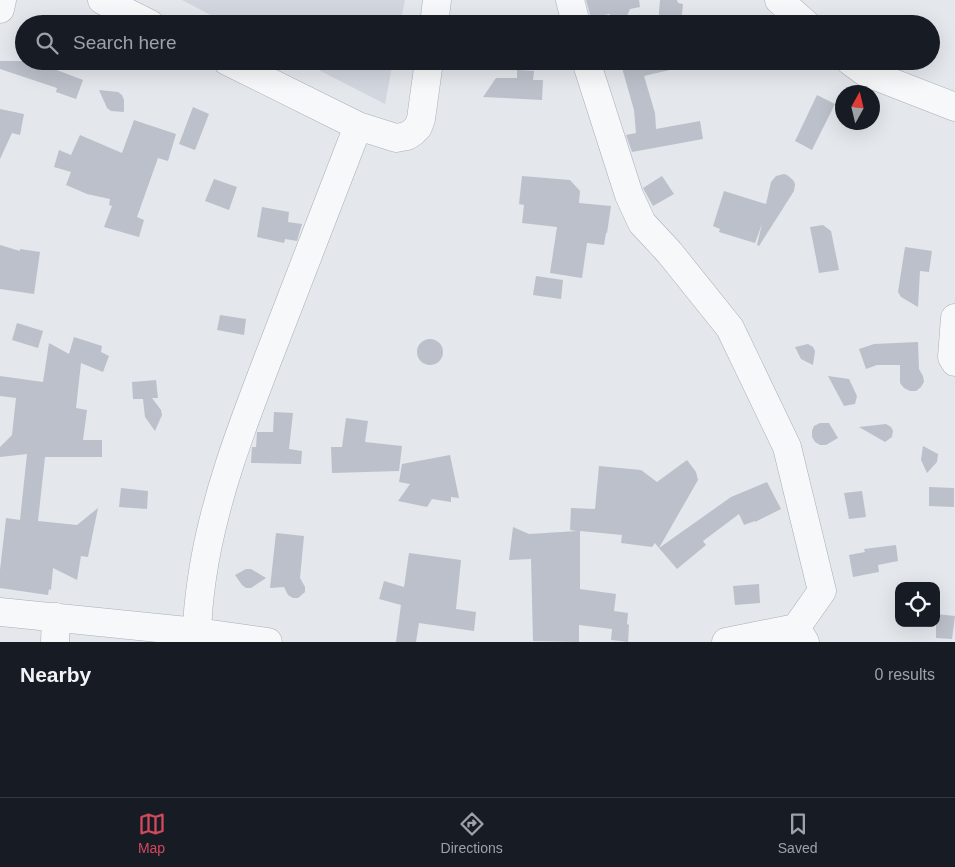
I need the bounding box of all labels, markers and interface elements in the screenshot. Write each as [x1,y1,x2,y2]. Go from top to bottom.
search box [15,15,940,70]
icon: search [33,29,61,57]
text: Search here [73,32,177,53]
north arrow [835,85,880,130]
map controls [895,582,940,627]
button: locate [895,582,940,627]
text: Nearby [20,663,91,686]
text: 0 results [875,666,935,683]
tab: Map [138,810,166,856]
tab: Directions [441,810,503,856]
tab: Saved [778,810,817,856]

